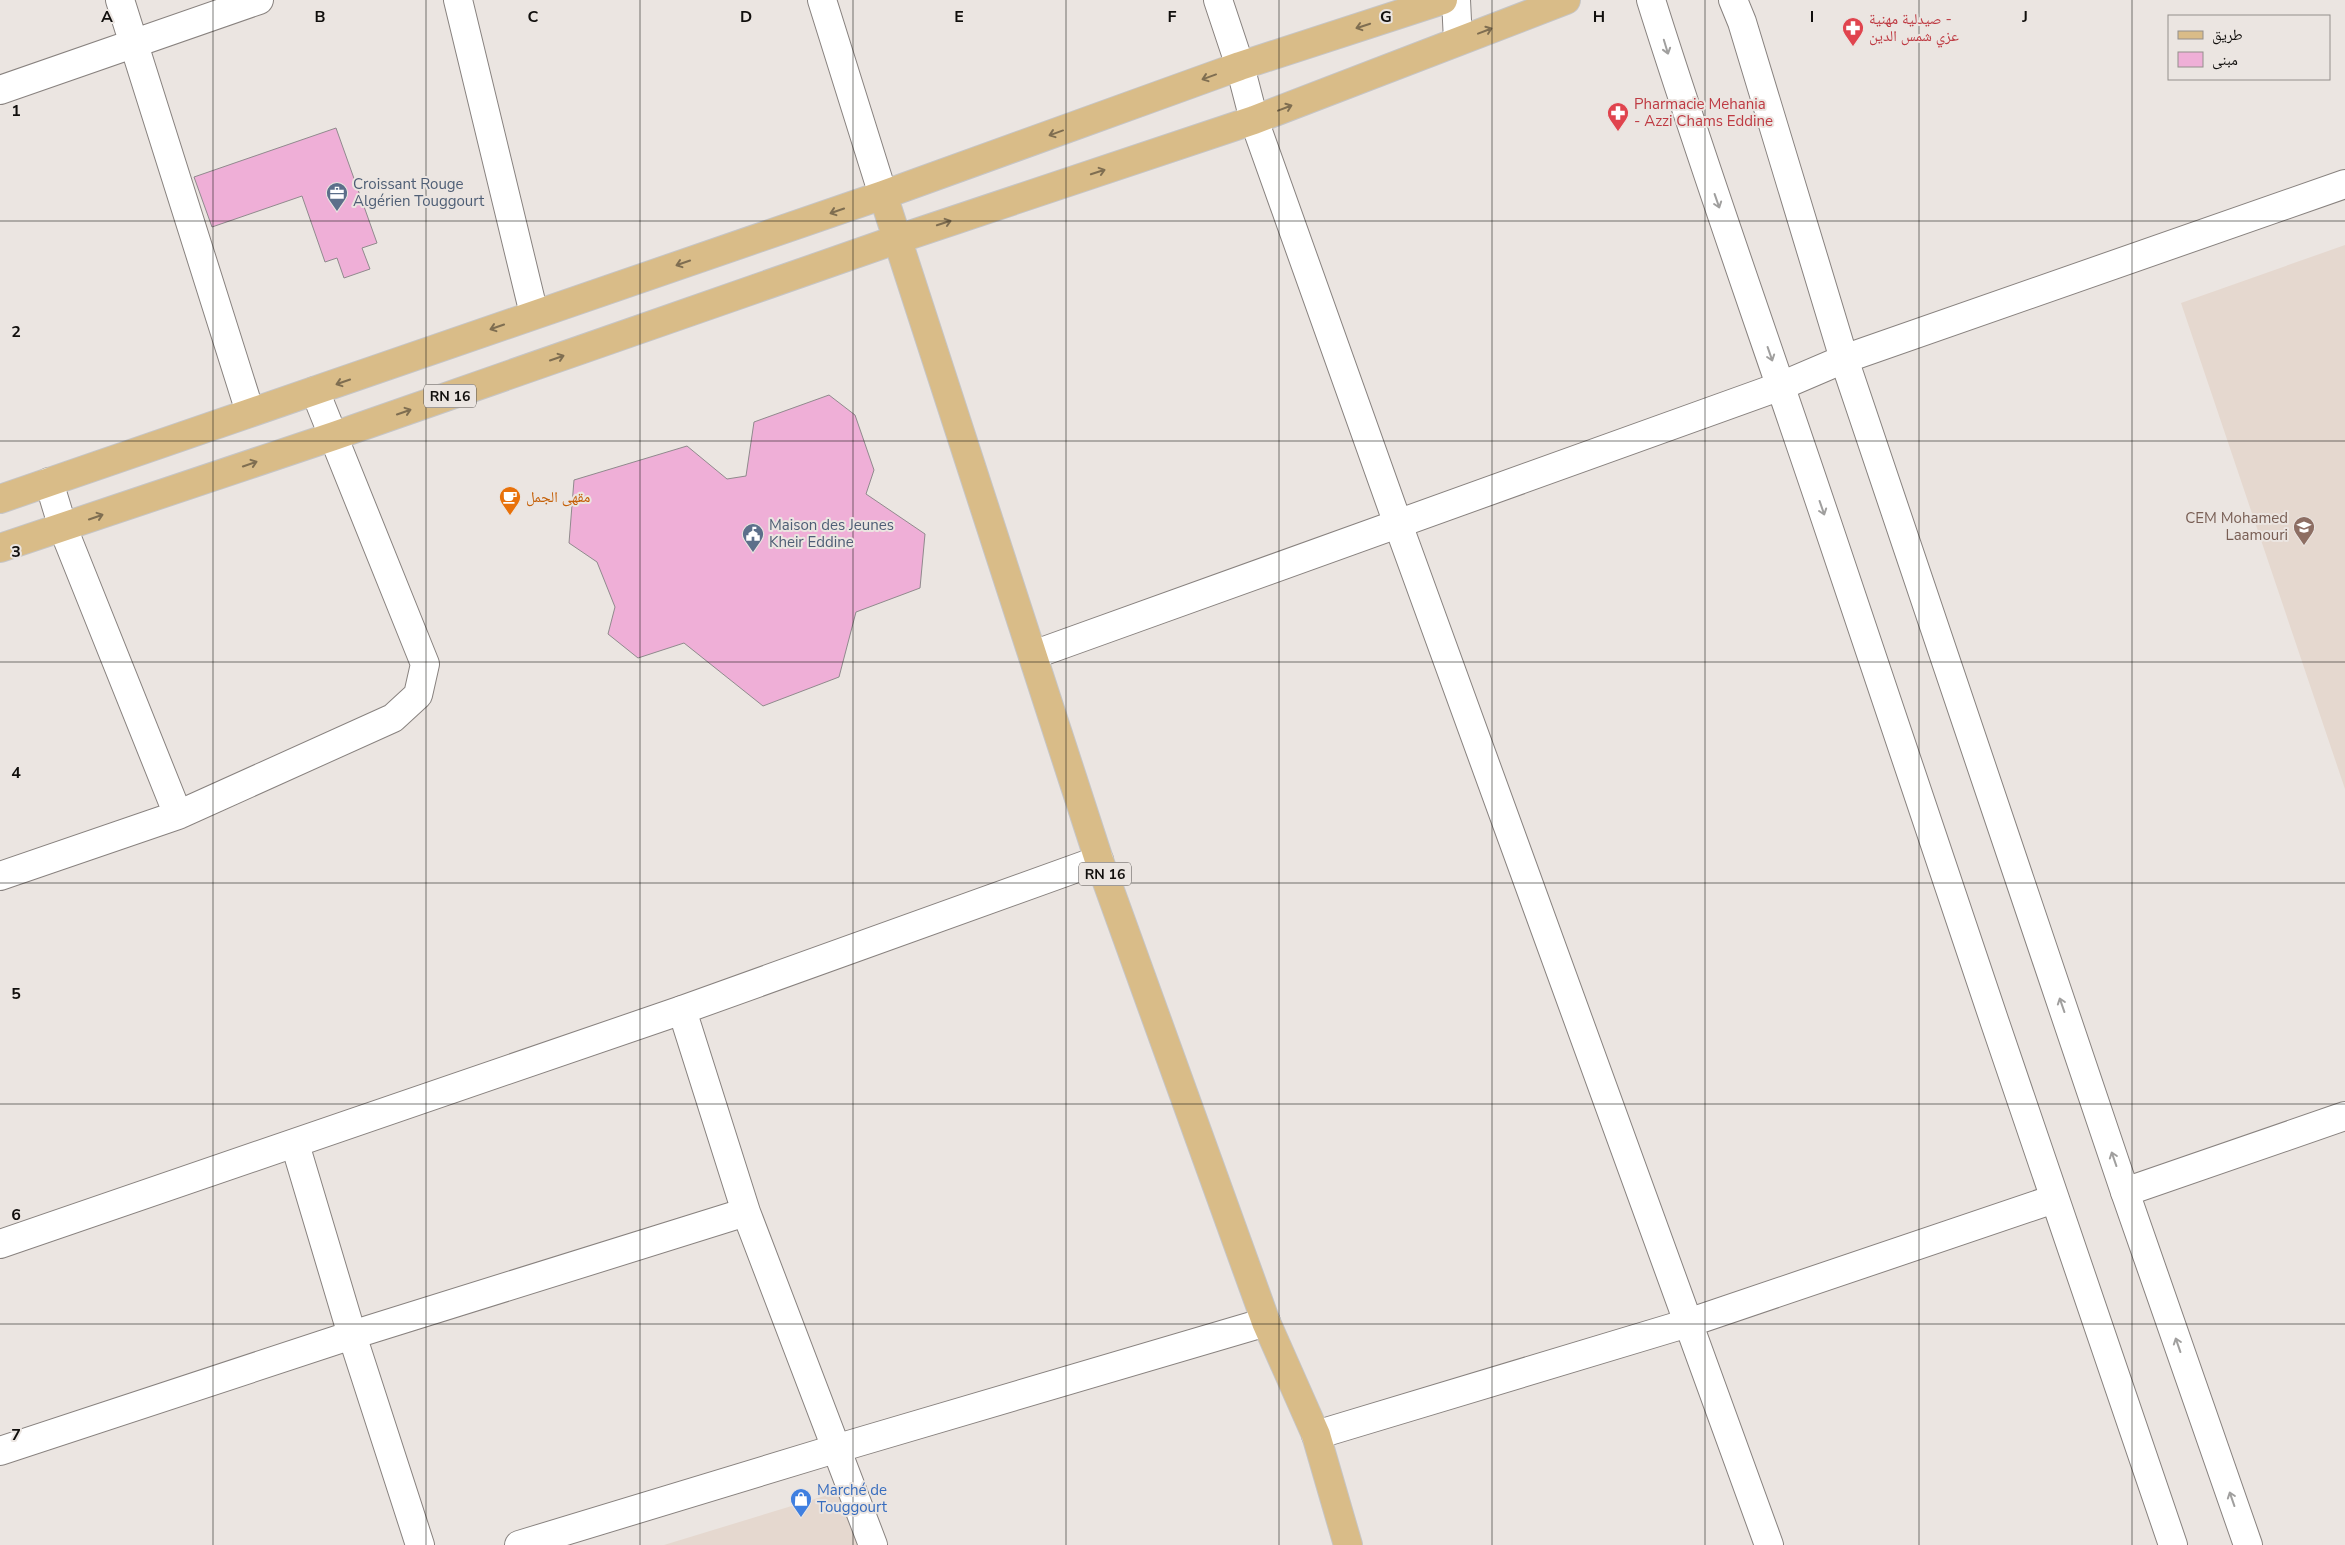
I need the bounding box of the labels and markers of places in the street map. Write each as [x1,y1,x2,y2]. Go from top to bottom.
place label: صيدلية مهنية - عزي شمس الدين [1869,9,1959,48]
pharmacy icon: صيدلية مهنية - عزي شمس الدين [1841,16,1865,47]
place label: Pharmacie Mehania - Azzi Chams Eddine [1634,94,1773,131]
pharmacy icon: Pharmacie Mehania - Azzi Chams Eddine [1606,101,1630,132]
place label: Croissant Rouge Algérien Touggourt [353,174,485,211]
office icon: Croissant Rouge Algérien Touggourt [325,181,349,212]
cafe icon: مقهى الجمل [498,485,522,516]
place label: مقهى الجمل [526,487,590,507]
place label: CEM Mohamed Laamouri [2185,508,2288,545]
place label: Maison des Jeunes Kheir Eddine [769,515,894,552]
school or university icon: CEM Mohamed Laamouri [2292,515,2316,546]
public building icon: Maison des Jeunes Kheir Eddine [741,522,765,553]
place label: Marché de Touggourt [817,1480,888,1517]
shop icon: Marché de Touggourt [789,1487,813,1518]

